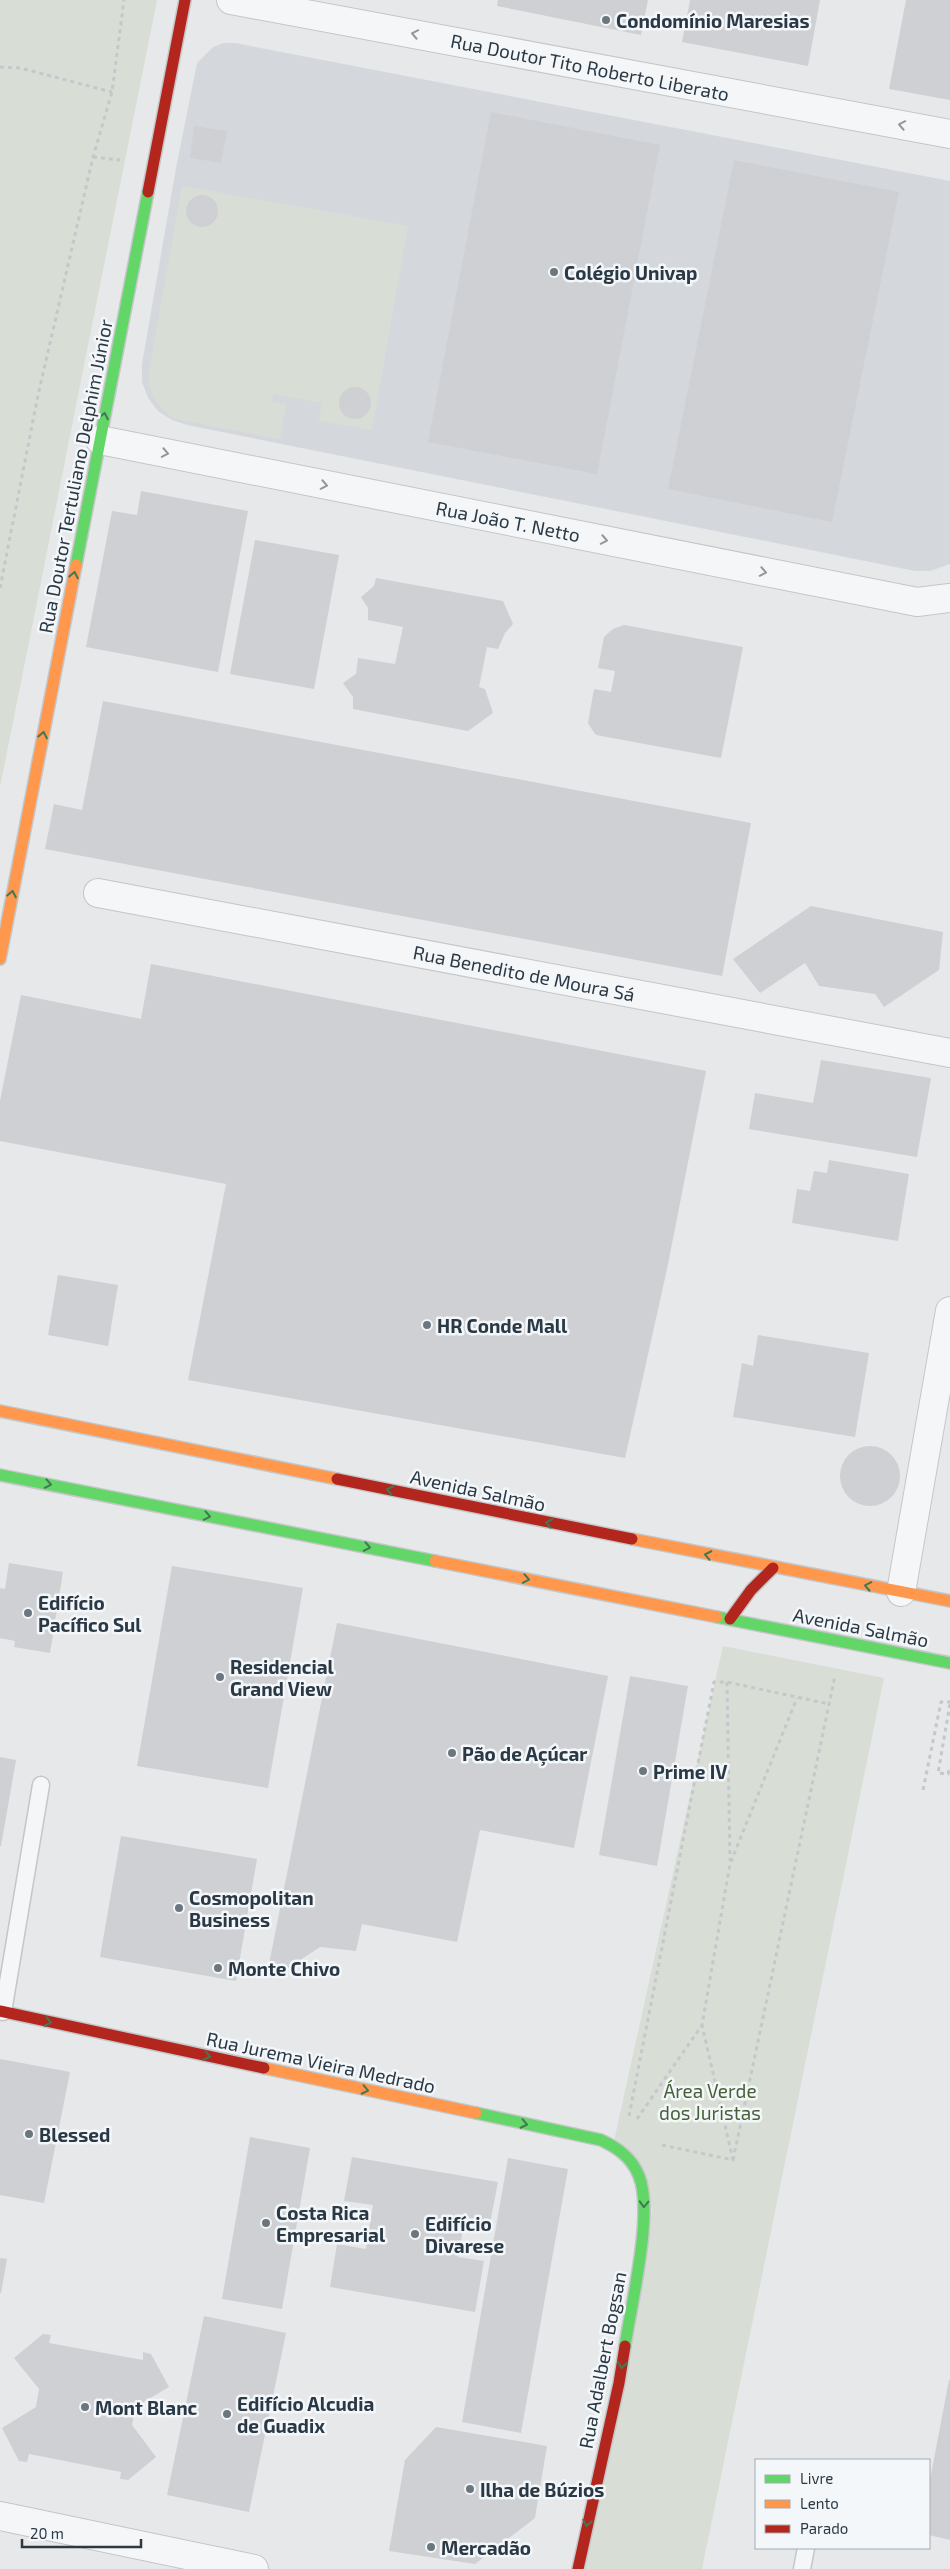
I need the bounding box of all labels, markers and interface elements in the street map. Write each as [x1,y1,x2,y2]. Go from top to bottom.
place label: Condomínio Maresias [616,9,809,32]
marker: Condomínio Maresias [600,14,612,26]
street label: Rua Doutor Tito Roberto Liberato [449,29,731,105]
one-way arrow [411,30,420,40]
one-way arrow [898,121,906,131]
place label: Colégio Univap [564,261,697,284]
marker: Colégio Univap [548,266,560,278]
street label: Rua Doutor Tertuliano Delphim Júnior [33,317,117,635]
one-way arrow [99,411,109,420]
one-way arrow [160,447,169,458]
one-way arrow [320,479,328,489]
street label: Rua João T. Netto [434,496,582,546]
one-way arrow [599,534,608,545]
one-way arrow [758,566,767,576]
one-way arrow [68,571,78,580]
one-way arrow [37,730,48,739]
one-way arrow [7,890,17,899]
street label: Rua Benedito de Moura Sá [411,940,637,1006]
place label: HR Conde Mall [437,1314,568,1337]
marker: HR Conde Mall [421,1319,433,1331]
street label: Avenida Salmão [408,1464,548,1516]
one-way arrow [43,1478,52,1489]
one-way arrow [385,1485,394,1496]
one-way arrow [203,1510,212,1520]
one-way arrow [544,1518,553,1528]
one-way arrow [362,1542,371,1552]
one-way arrow [704,1550,712,1561]
one-way arrow [522,1573,530,1583]
one-way arrow [863,1581,872,1592]
place label: Edifício Pacífico Sul [38,1591,142,1636]
street label: Avenida Salmão [791,1603,931,1651]
marker: Edifício Pacífico Sul [22,1607,34,1619]
place label: Residencial Grand View [230,1655,334,1700]
marker: Residencial Grand View [214,1671,226,1683]
place label: Pão de Açúcar [462,1742,587,1766]
marker: Pão de Açúcar [446,1747,458,1759]
place label: Prime IV [653,1760,728,1783]
marker: Prime IV [637,1765,649,1777]
place label: Cosmopolitan Business [189,1886,314,1931]
marker: Cosmopolitan Business [173,1902,185,1914]
place label: Monte Chivo [228,1957,340,1980]
marker: Monte Chivo [212,1962,224,1974]
one-way arrow [43,2016,52,2026]
street label: Rua Jurema Vieira Medrado [204,2026,438,2098]
one-way arrow [202,2050,211,2060]
park label: Área Verde dos Juristas [659,2079,761,2124]
one-way arrow [361,2084,370,2095]
one-way arrow [520,2118,529,2129]
place label: Blessed [39,2123,110,2146]
marker: Blessed [23,2128,35,2140]
one-way arrow [639,2200,649,2208]
place label: Costa Rica Empresarial [276,2201,386,2246]
place label: Edifício Divarese [425,2212,504,2257]
marker: Costa Rica Empresarial [260,2217,272,2229]
marker: Edifício Divarese [409,2228,421,2240]
street label: Rua Adalbert Bogsan [574,2269,630,2451]
one-way arrow [618,2360,628,2369]
place label: Edifício Alcudia de Guadix [237,2392,374,2437]
place label: Mont Blanc [95,2396,198,2419]
marker: Mont Blanc [79,2401,91,2413]
marker: Edifício Alcudia de Guadix [221,2408,233,2420]
legend [755,2459,930,2549]
text: Livre [800,2469,833,2487]
place label: Ilha de Búzios [480,2478,604,2501]
marker: Ilha de Búzios [464,2483,476,2495]
text: Lento [800,2494,839,2512]
scale bar [22,2516,141,2548]
one-way arrow [582,2519,592,2528]
text: Parado [800,2519,848,2537]
text: 20 m [30,2524,64,2542]
place label: Mercadão [441,2536,531,2559]
marker: Mercadão [425,2541,437,2553]

